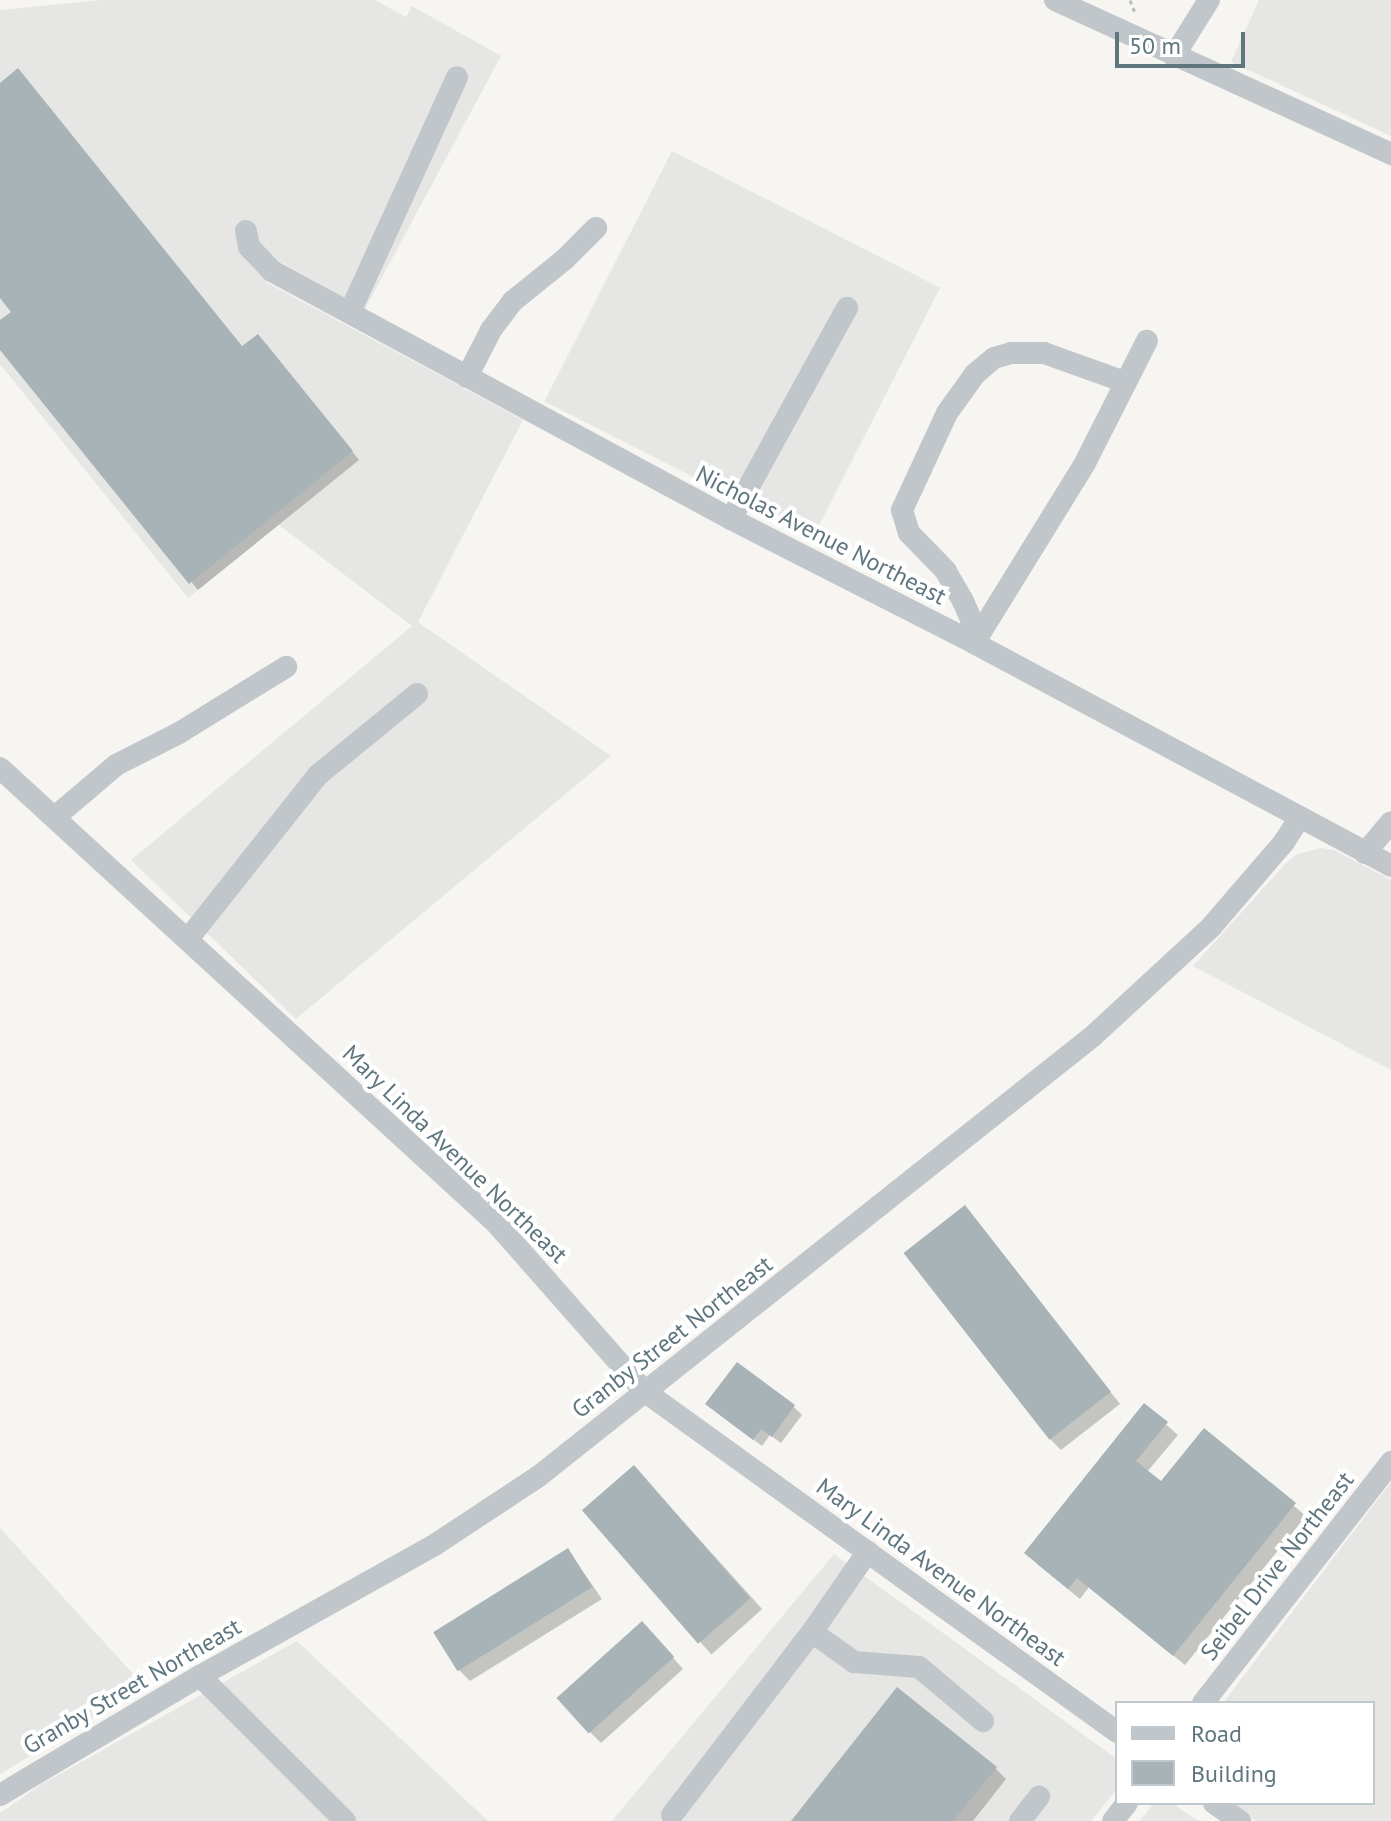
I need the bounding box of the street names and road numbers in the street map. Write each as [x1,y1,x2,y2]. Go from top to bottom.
street label: Nicholas Avenue Northeast [691,459,951,611]
street label: Mary Linda Avenue Northeast [336,1039,574,1269]
street label: Granby Street Northeast [566,1250,778,1424]
street label: Seibel Drive Northeast [1194,1466,1360,1666]
street label: Mary Linda Avenue Northeast [810,1471,1072,1673]
street label: Granby Street Northeast [18,1612,246,1760]

